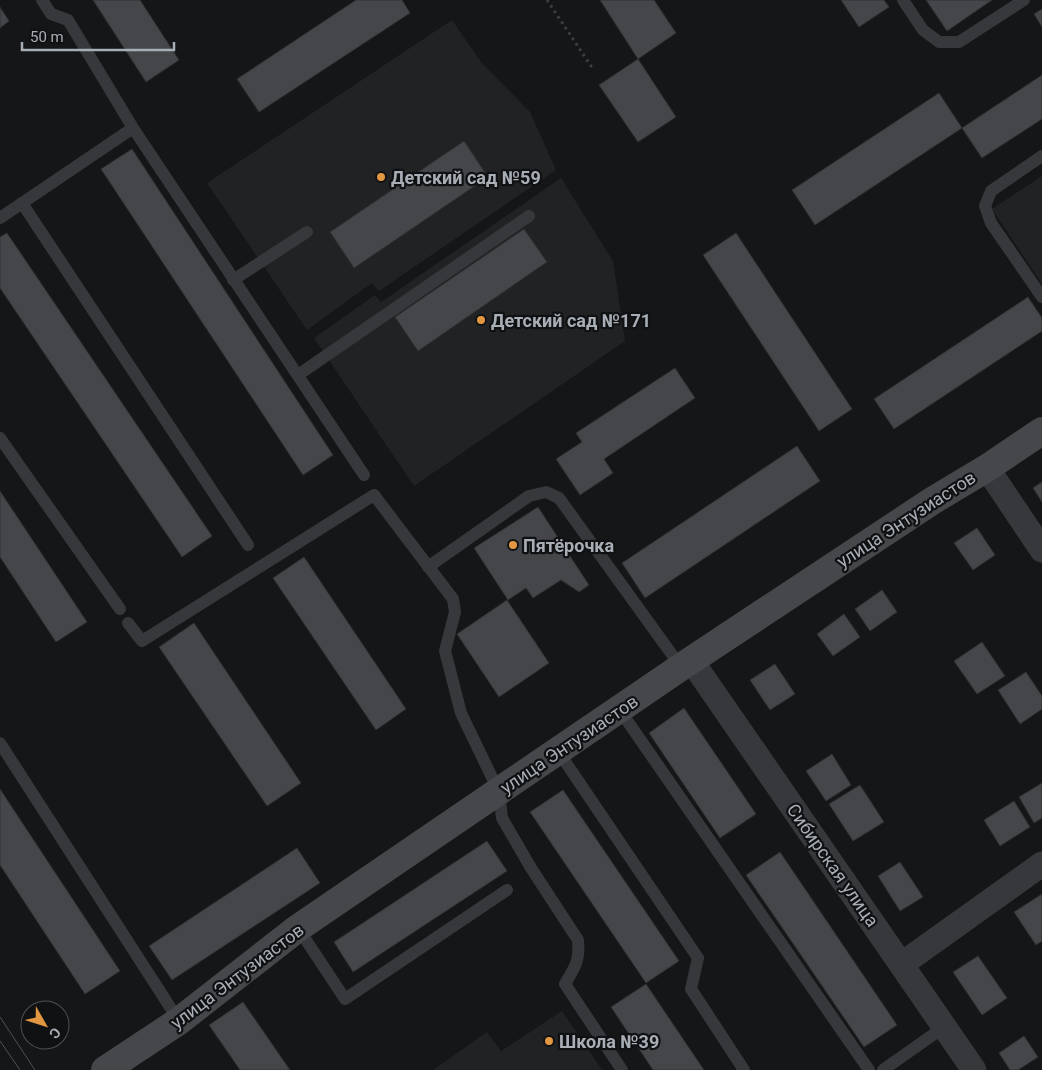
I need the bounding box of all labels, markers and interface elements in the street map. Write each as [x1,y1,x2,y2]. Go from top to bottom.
scale bar [22,20,175,52]
text: 50 m [30,28,64,46]
place label: Детский сад №59 [391,167,541,188]
marker: Детский сад №59 [375,171,387,183]
place label: Детский сад №171 [491,310,651,331]
marker: Детский сад №171 [475,314,487,326]
street label: улица Энтузиастов [833,466,979,572]
place label: Пятёрочка [523,535,614,556]
marker: Пятёрочка [507,539,519,551]
street label: улица Энтузиастов [496,690,642,798]
street label: Сибирская улица [783,800,883,930]
street label: улица Энтузиастов [166,919,308,1033]
north arrow [20,1000,70,1050]
text: С [46,1025,64,1042]
place label: Школа №39 [559,1031,659,1052]
marker: Школа №39 [543,1035,555,1047]

